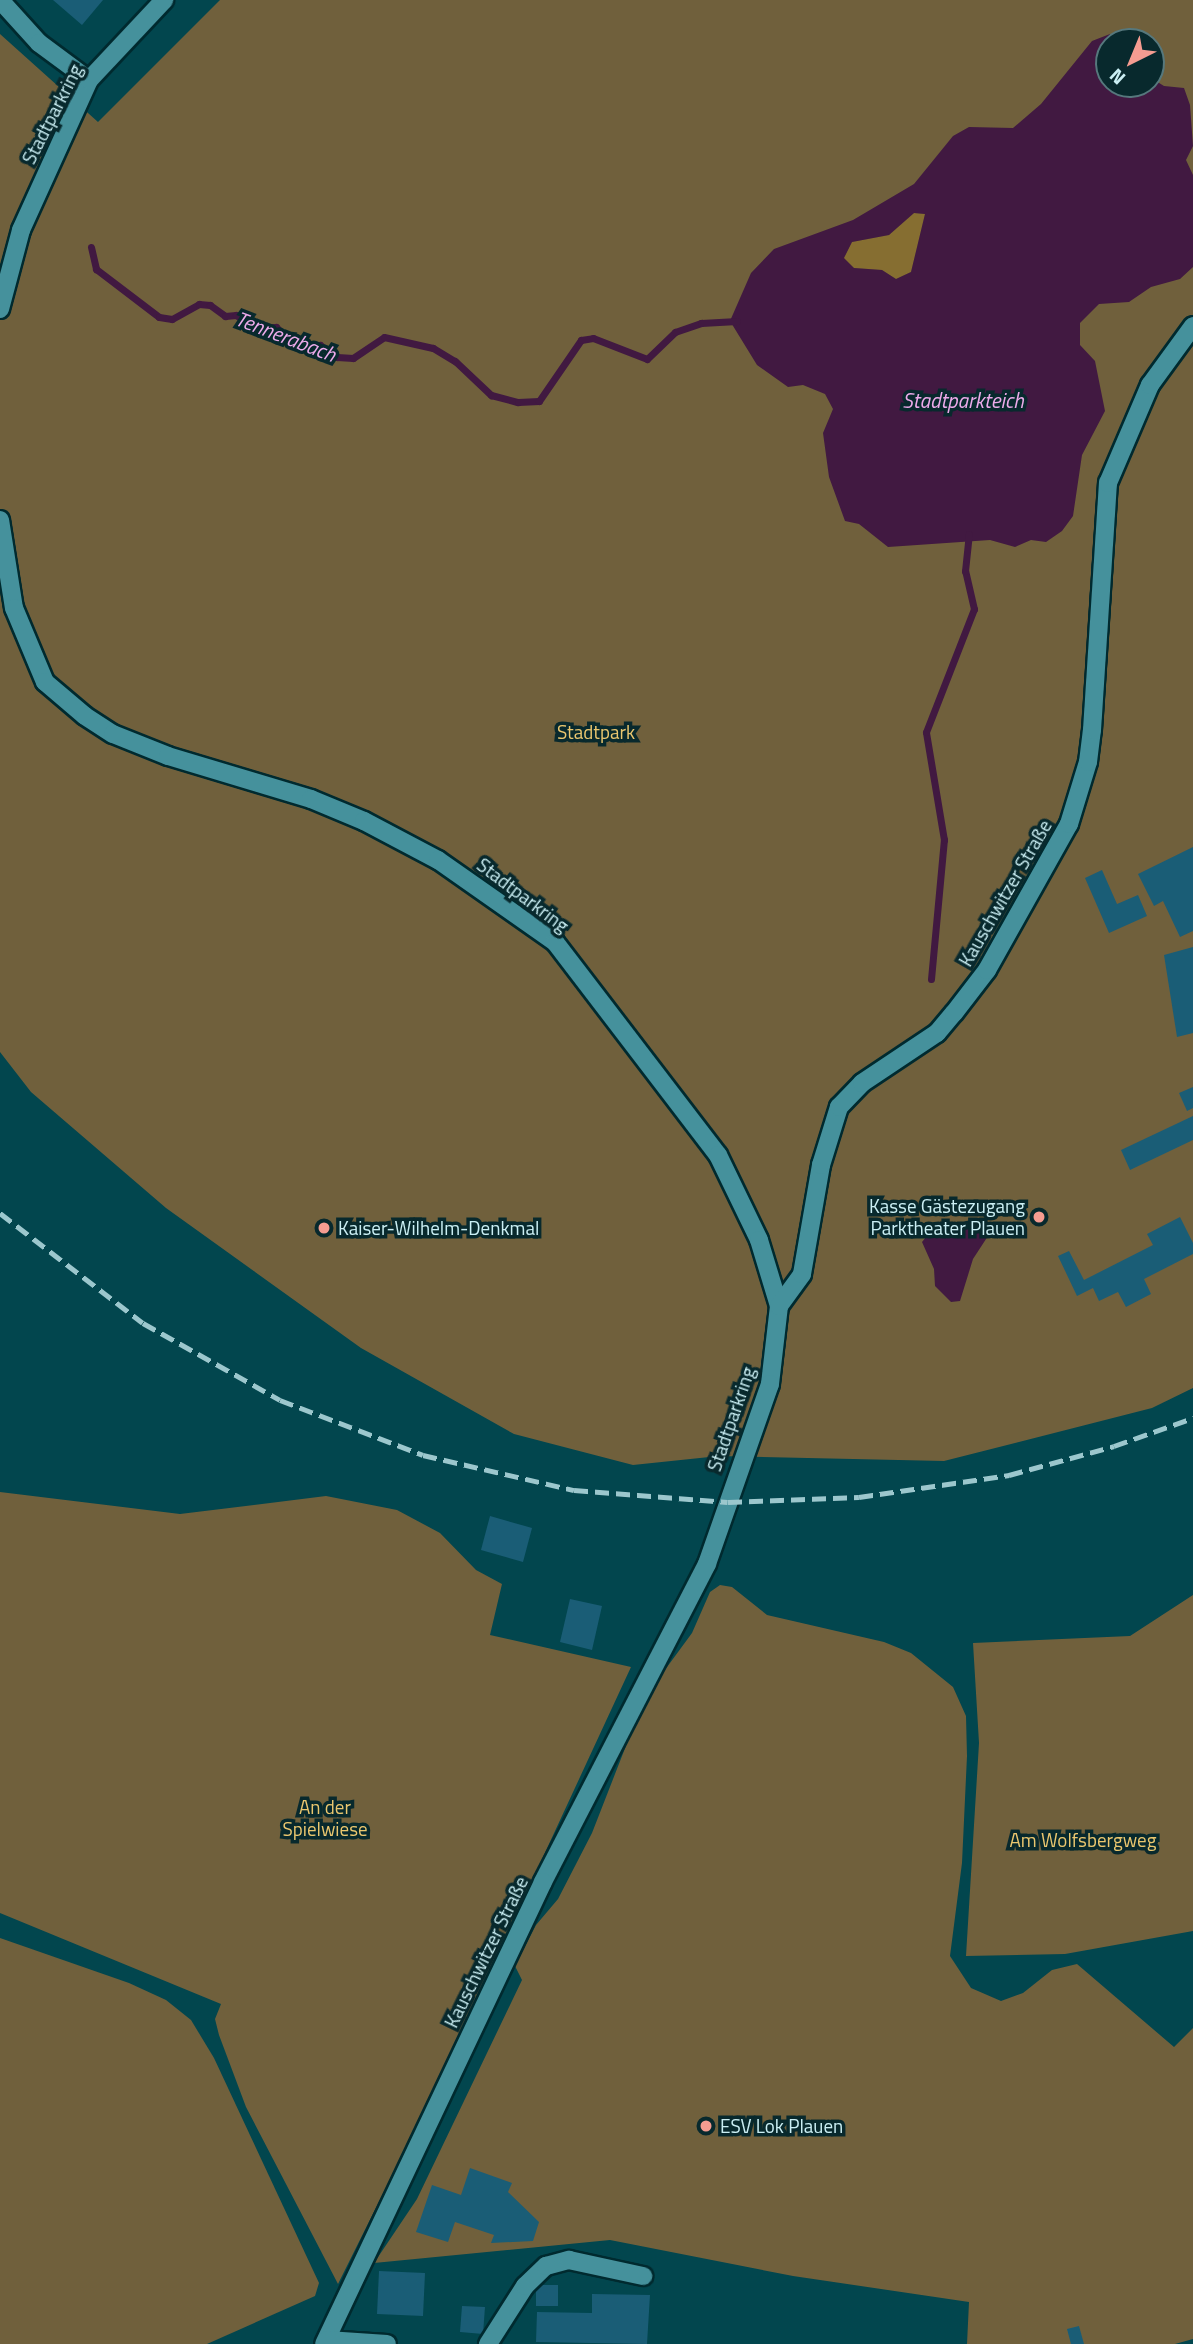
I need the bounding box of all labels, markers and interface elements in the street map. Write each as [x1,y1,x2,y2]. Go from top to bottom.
north arrow [1095,28,1165,98]
street label: Stadtparkring [17,60,87,168]
text: N [1102,62,1131,92]
water label: Tennerabach [232,305,340,367]
water label: Stadtparkteich [902,387,1024,413]
park label: Stadtpark [557,721,635,743]
street label: Kauschwitzer Straße [954,816,1056,970]
street label: Stadtparkring [473,853,573,937]
place label: Kasse Gästezugang Parktheater Plauen [869,1195,1025,1239]
marker: Kasse Gästezugang Parktheater Plauen [1031,1209,1047,1225]
place label: Kaiser-Wilhelm-Denkmal [338,1217,539,1239]
marker: Kaiser-Wilhelm-Denkmal [316,1220,332,1236]
street label: Stadtparkring [702,1364,760,1474]
park label: An der Spielwiese [282,1796,368,1840]
park label: Am Wolfsbergweg [1010,1829,1156,1851]
street label: Kauschwitzer Straße [440,1873,532,2031]
place label: ESV Lok Plauen [720,2115,843,2137]
marker: ESV Lok Plauen [698,2118,714,2134]

